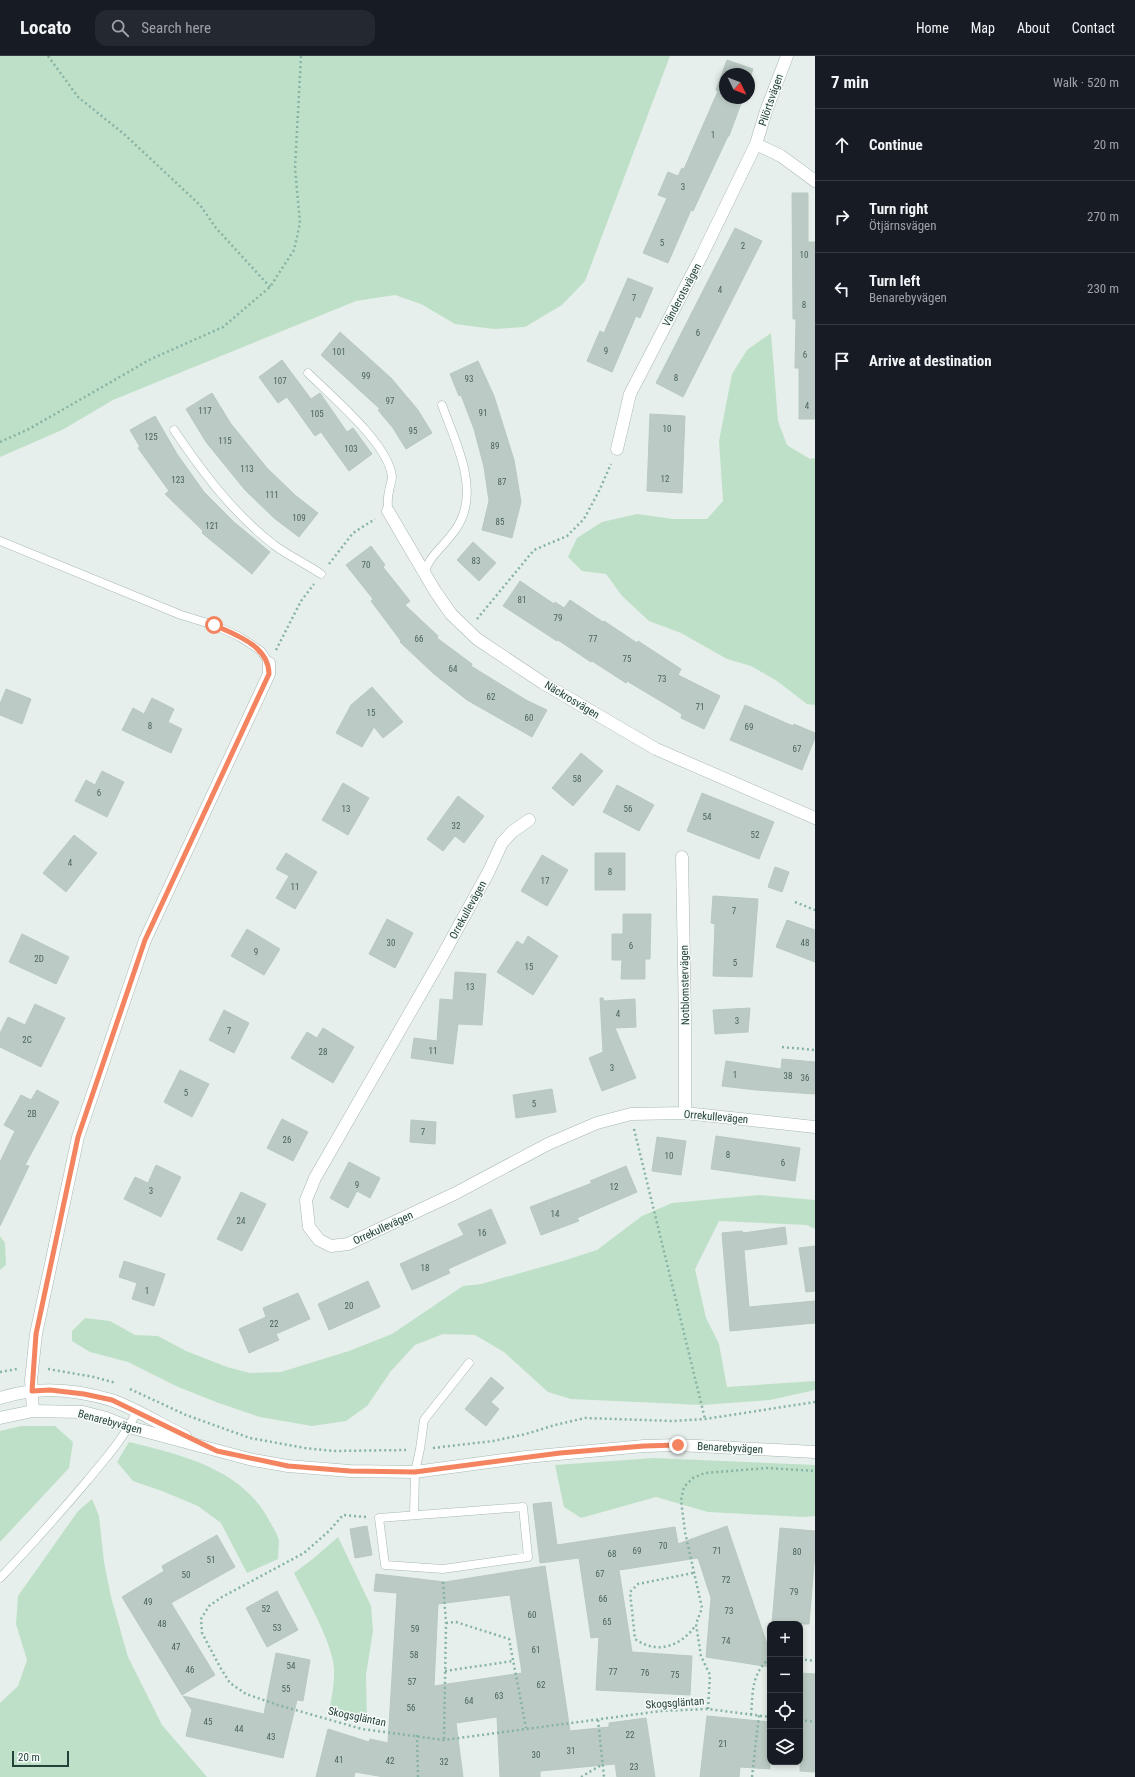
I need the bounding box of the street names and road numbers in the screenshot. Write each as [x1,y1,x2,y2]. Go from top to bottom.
street label: Pilörtsvägen [756,72,786,128]
street label: Vänderotsvägen [660,261,704,329]
street label: Näckrosvägen [542,679,602,721]
street label: Orrekullevägen [447,879,489,941]
street label: Notblomstervägen [678,945,692,1025]
street label: Orrekullevägen [683,1108,749,1126]
street label: Orrekullevägen [351,1208,415,1248]
street label: Benarebyvägen [76,1407,144,1437]
street label: Benarebyvägen [697,1440,763,1456]
street label: Skogsgläntan [645,1694,705,1712]
street label: Skogsgläntan [327,1705,387,1729]

